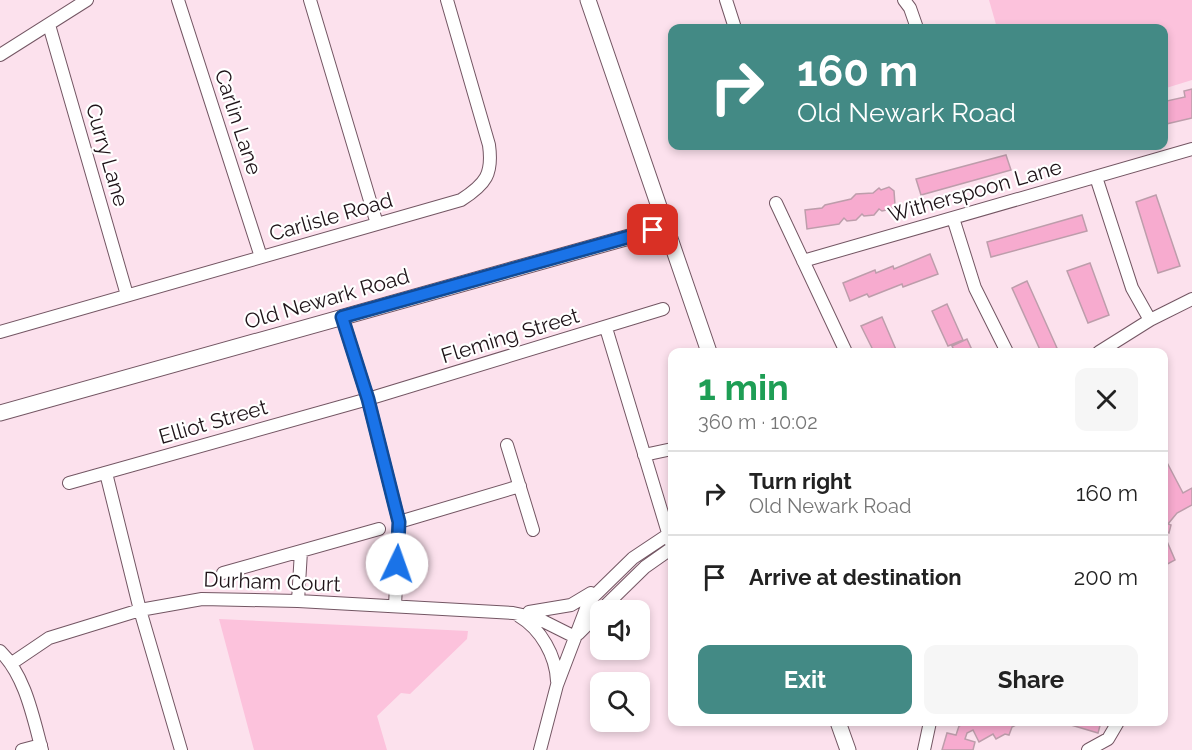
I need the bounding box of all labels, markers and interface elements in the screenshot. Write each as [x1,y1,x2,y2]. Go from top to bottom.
text: 160 m [797,47,918,96]
icon: right [698,48,776,126]
street label: Carlin Lane [210,66,267,178]
text: Old Newark Road [797,97,1016,128]
street label: Curry Lane [81,100,134,209]
street label: Witherspoon Lane [885,154,1065,227]
street label: Carlisle Road [266,187,396,246]
pin [627,204,678,255]
icon: arrive [636,213,669,246]
street label: Old Newark Road [241,263,412,334]
street label: Fleming Street [438,303,582,368]
text: 1 min [698,366,789,408]
button: close [1075,368,1138,431]
street label: Elliot Street [156,394,270,449]
text: 360 m · 10:02 [698,410,818,434]
text: Turn right [749,468,852,494]
icon: right [698,477,731,510]
text: 160 m [1076,480,1138,506]
text: Old Newark Road [749,494,911,518]
position arrow [365,532,429,596]
icon: arrive [698,561,731,594]
text: Arrive at destination [749,564,962,590]
text: 200 m [1074,564,1138,590]
street label: Durham Court [203,567,341,596]
map controls [590,600,650,732]
button: sound [590,600,650,660]
button: Exit [698,645,912,714]
button: Share [924,645,1138,714]
button: search [590,672,650,732]

